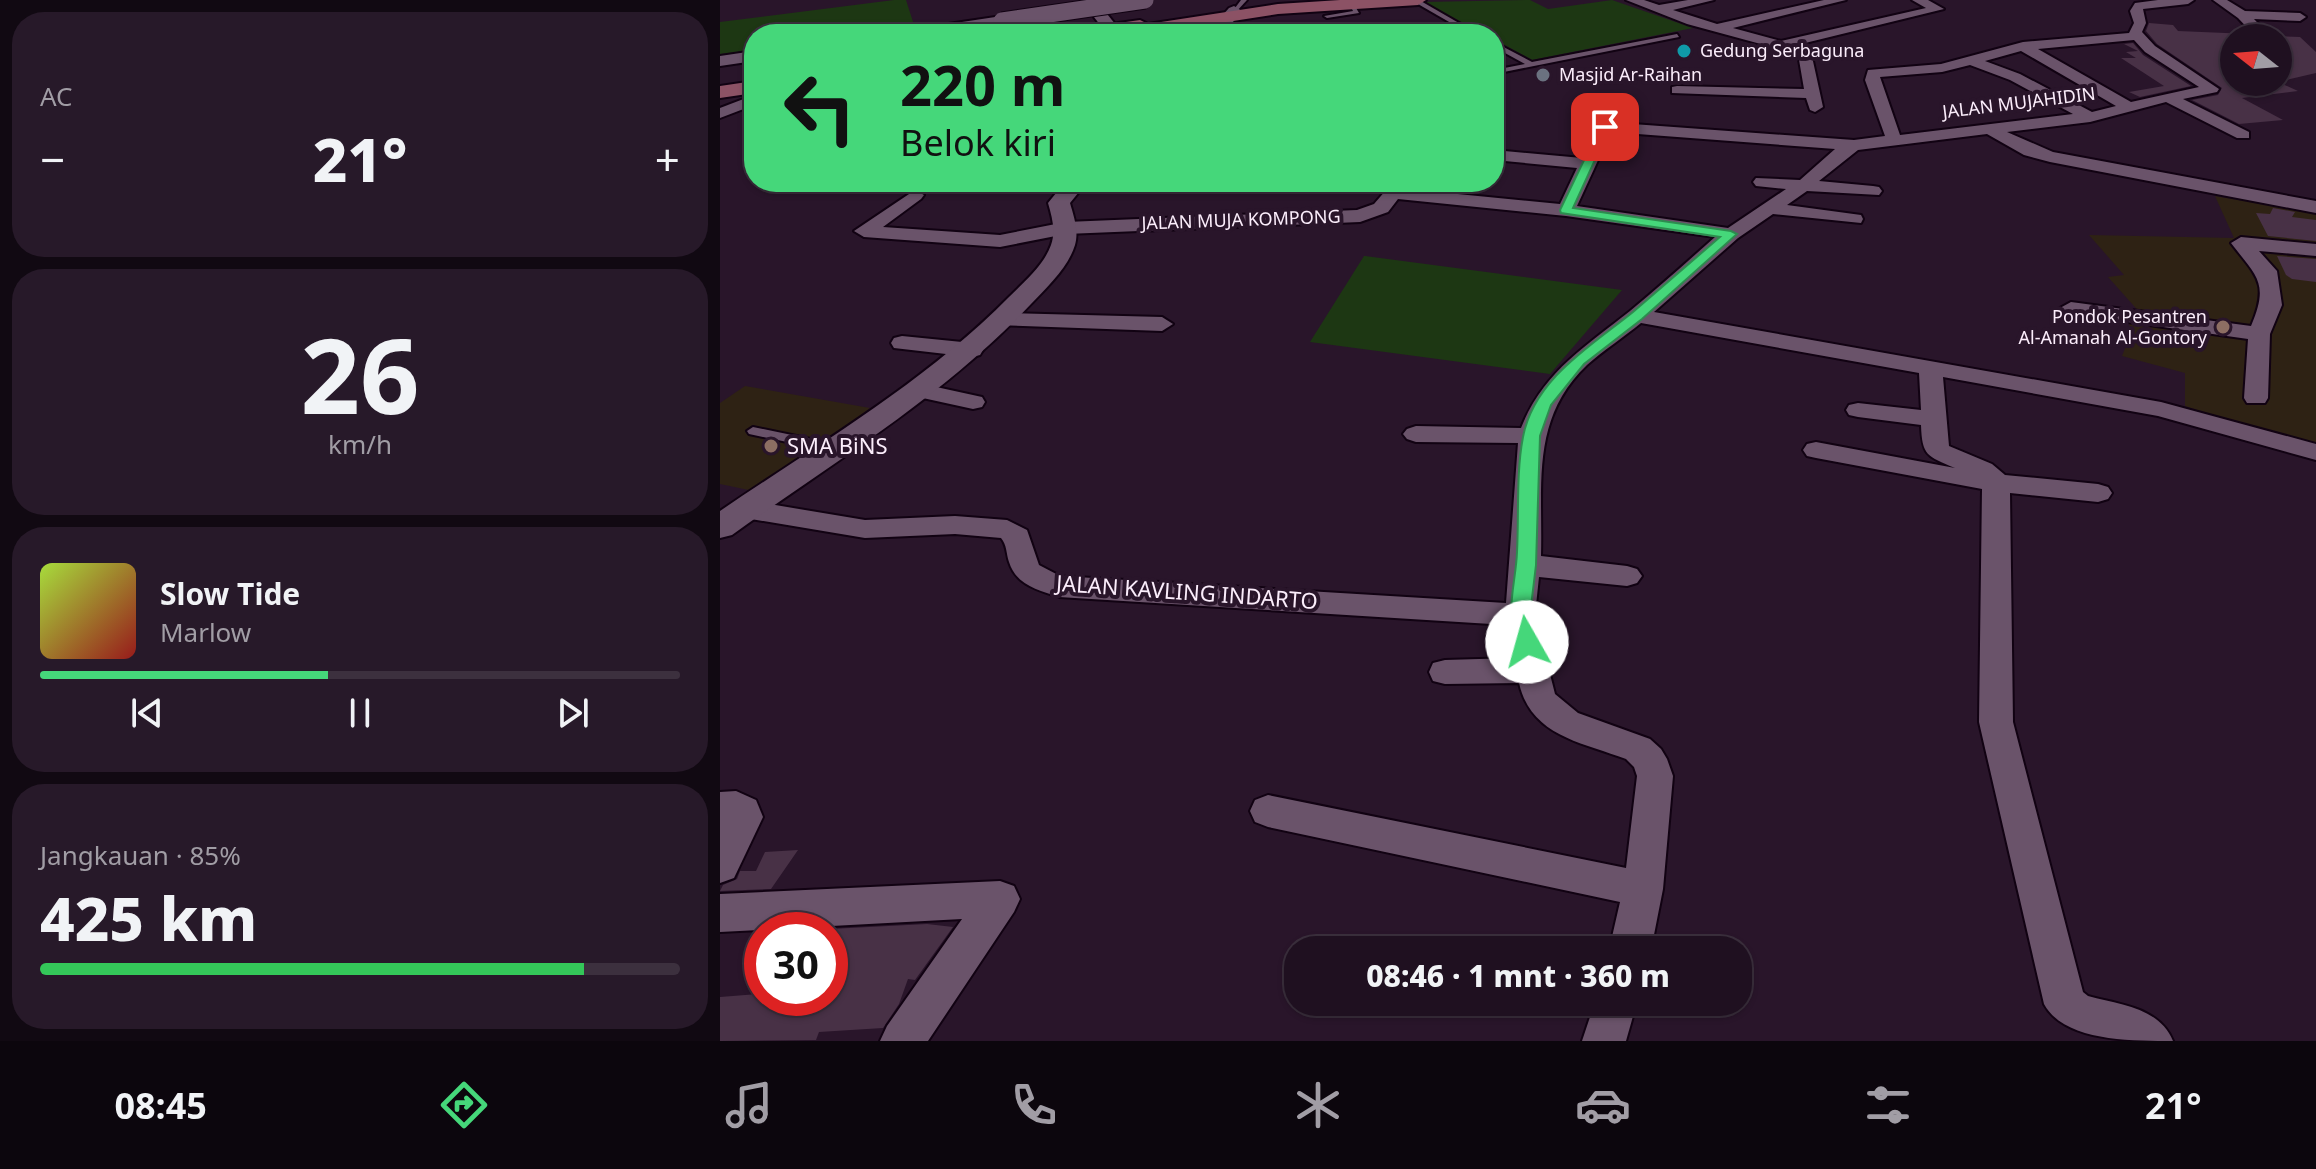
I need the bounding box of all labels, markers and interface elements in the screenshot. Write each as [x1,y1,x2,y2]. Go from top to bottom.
north arrow [2220,24,2292,96]
map controls [2220,24,2292,96]
place label: Gedung Serbaguna [1700,38,1864,62]
marker: Gedung Serbaguna [1675,42,1693,60]
text: 220 m [900,46,1065,122]
icon: left [768,56,872,160]
place label: Masjid Ar-Raihan [1559,62,1702,86]
marker: Masjid Ar-Raihan [1534,66,1552,84]
text: AC [40,78,73,114]
street label: JALAN MUJAHIDIN [1939,81,2097,124]
pin [1571,93,1639,161]
icon: arrive [1583,105,1627,149]
text: 21° [313,118,407,200]
text: Belok kiri [900,118,1056,167]
text: − [40,129,65,189]
text: + [655,129,680,189]
street label: JALAN MUJA KOMPONG [1139,204,1341,235]
text: 26 [301,303,419,444]
place label: Pondok Pesantren Al-Amanah Al-Gontory [2019,304,2208,349]
marker: Pondok Pesantren Al-Amanah Al-Gontory [2214,318,2232,336]
text: km/h [328,426,392,462]
place label: SMA BiNS [787,430,888,460]
marker: SMA BiNS [762,437,780,455]
street label: JALAN KAVLING INDARTO [1053,567,1319,615]
text: Slow Tide [160,573,300,614]
position arrow [1485,600,1569,684]
text: Marlow [160,614,251,650]
icon: previous [125,691,169,735]
icon: pause [338,691,382,735]
icon: next [551,691,595,735]
text: Jangkauan · 85% [40,837,241,873]
text: 425 km [40,877,257,959]
speed limit sign: 30 [744,912,848,1016]
text: 08:46 · 1 mnt · 360 m [1366,955,1670,996]
icon: directions [436,1077,492,1133]
icon: music [721,1077,777,1133]
icon: phone [1006,1077,1062,1133]
icon: climate [1290,1077,1346,1133]
icon: car [1575,1077,1631,1133]
icon: filters [1860,1077,1916,1133]
text: 08:45 [114,1081,207,1130]
text: 21° [2145,1081,2202,1130]

